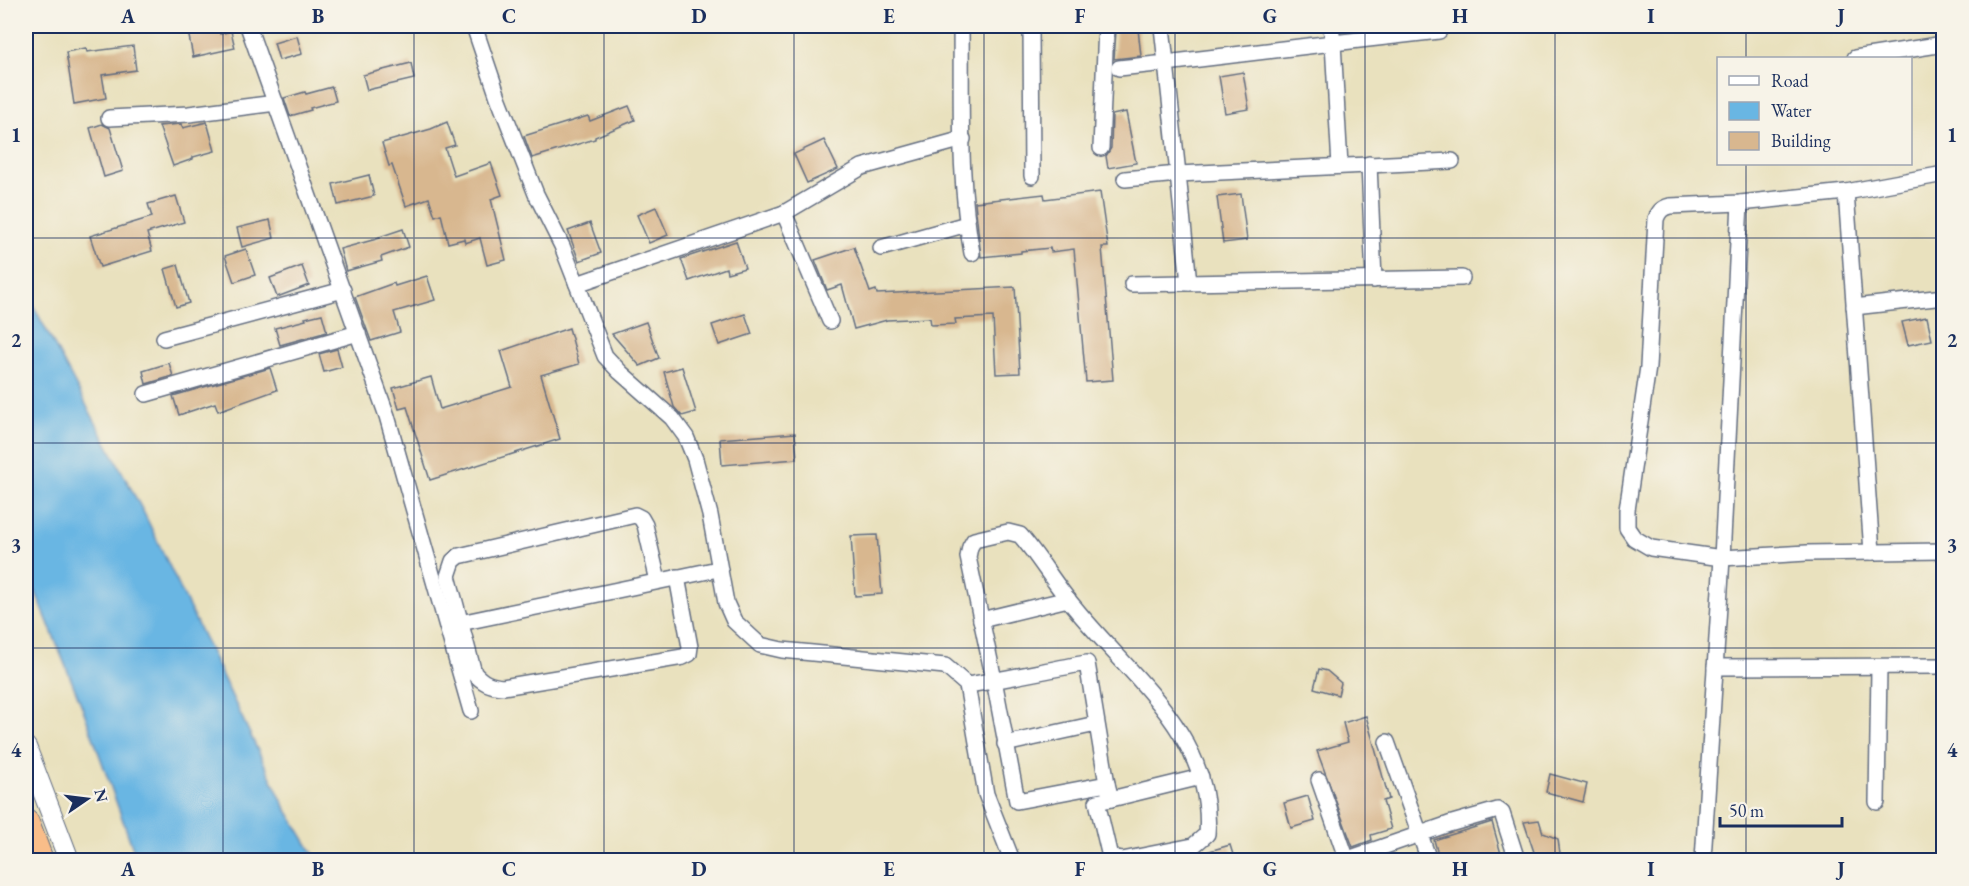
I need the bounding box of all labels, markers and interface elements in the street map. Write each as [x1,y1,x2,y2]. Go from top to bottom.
text: A [120,3,136,29]
text: B [312,3,324,29]
text: C [502,3,516,29]
text: D [691,3,707,29]
text: E [883,3,895,29]
text: F [1075,3,1086,29]
text: G [1263,3,1277,29]
text: H [1452,3,1468,29]
text: I [1647,3,1655,29]
text: J [1835,3,1845,29]
legend [1717,57,1912,165]
text: Road [1771,69,1810,92]
text: Water [1771,99,1812,122]
text: 1 [11,122,21,148]
text: 1 [1947,122,1957,148]
text: Building [1771,129,1831,152]
text: 2 [11,327,22,353]
text: 2 [1947,327,1958,353]
text: 3 [11,532,21,558]
text: 3 [1947,532,1957,558]
text: 4 [11,737,22,763]
text: 4 [1947,737,1958,763]
north arrow [57,769,117,829]
text: N [89,787,113,804]
scale bar [1720,790,1842,828]
text: 50 m [1729,799,1764,822]
text: A [120,856,136,882]
text: B [312,856,324,882]
text: C [502,856,516,882]
text: D [691,856,707,882]
text: E [883,856,895,882]
text: F [1075,856,1086,882]
text: G [1263,856,1277,882]
text: H [1452,856,1468,882]
text: I [1647,856,1655,882]
text: J [1835,856,1845,882]

